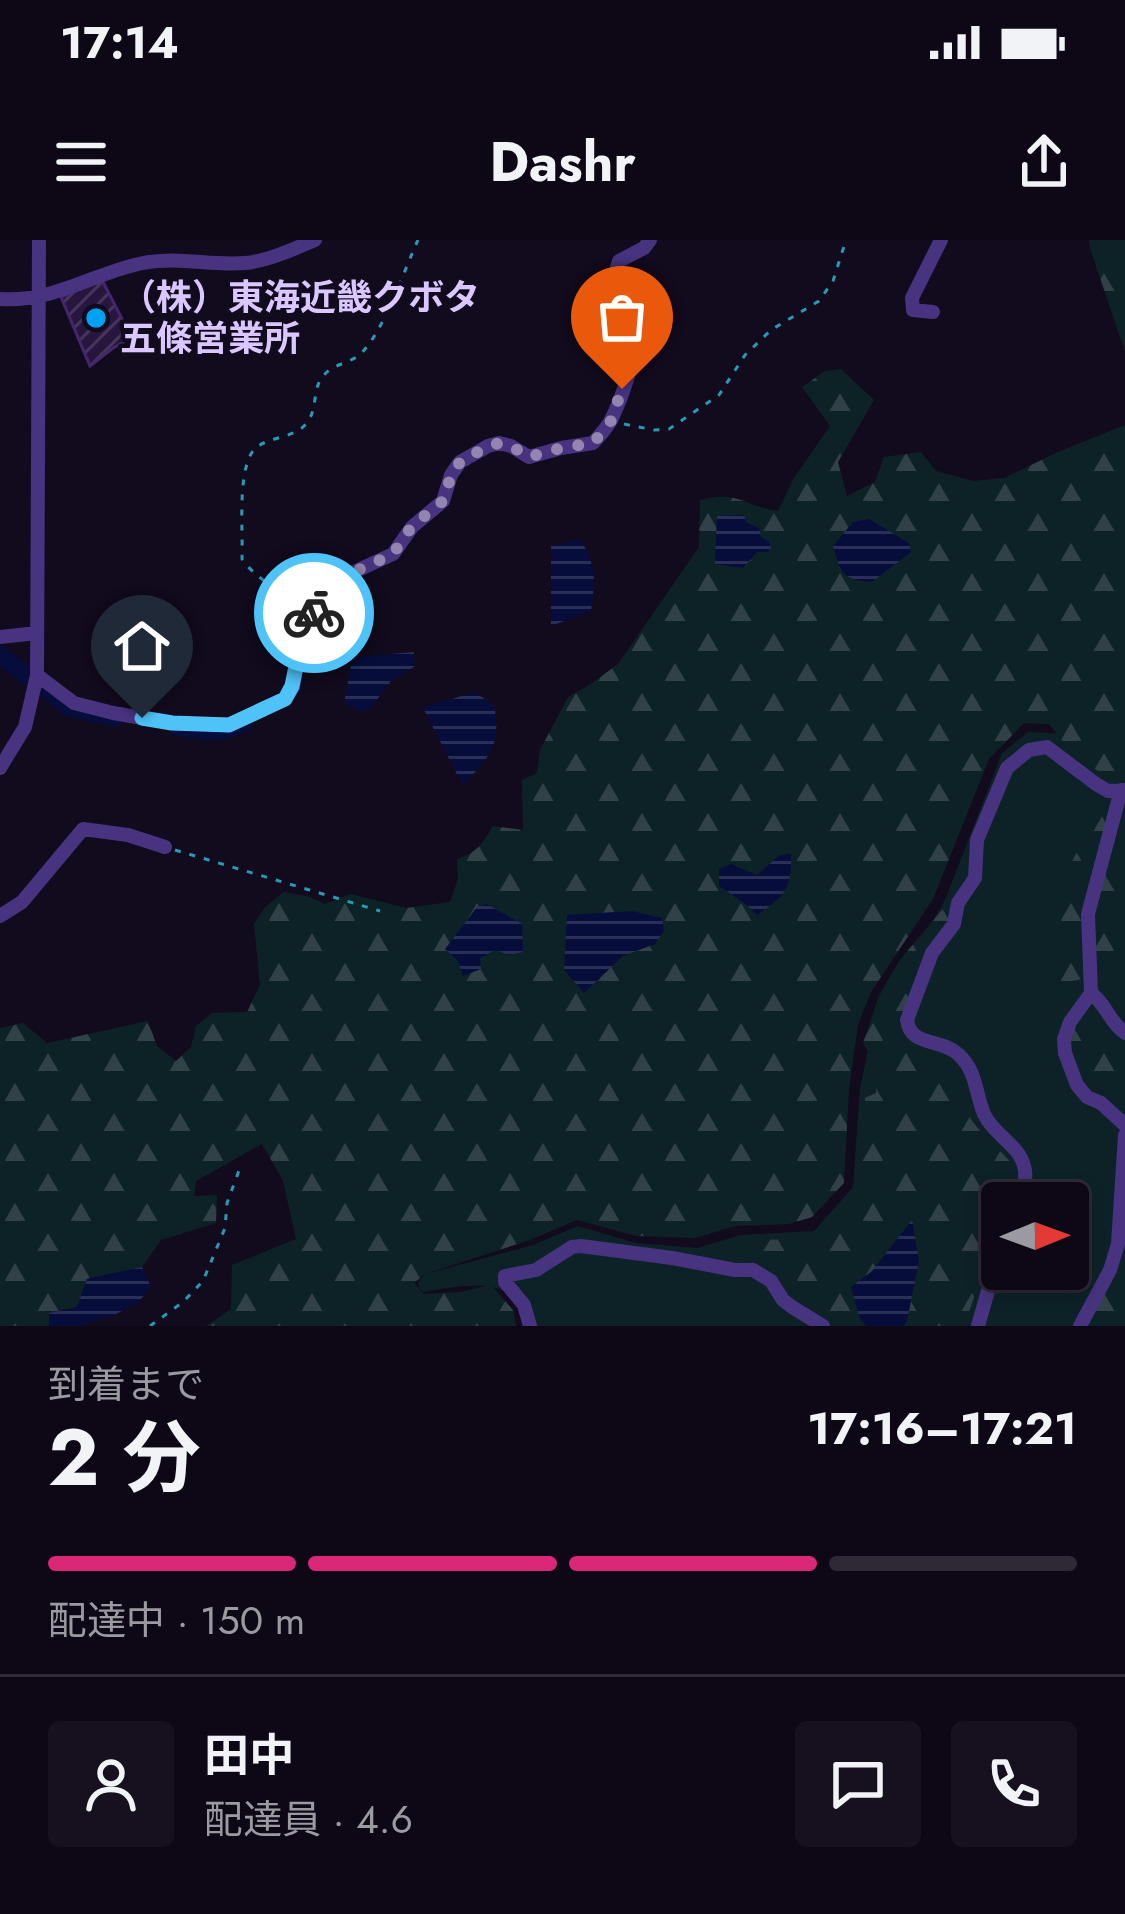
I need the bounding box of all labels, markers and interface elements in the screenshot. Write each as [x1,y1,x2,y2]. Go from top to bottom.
text: 17:14 [60,10,179,75]
text: Dashr [489,123,636,201]
icon: menu [48,129,114,195]
icon: share [1011,129,1077,195]
pin [571,266,673,389]
place label: （株）東海近畿クボタ 五條営業所 [120,271,480,364]
icon: bag [589,284,655,350]
marker: （株）東海近畿クボタ 五條営業所 [83,305,109,331]
courier [254,553,374,673]
icon: bike [281,580,347,646]
pin [91,595,193,718]
icon: home [109,613,175,679]
north arrow [981,1182,1089,1290]
map controls [981,1182,1089,1290]
text: 到着まで [48,1356,204,1413]
text: 17:16–17:21 [807,1396,1077,1461]
text: 2 分 [48,1402,201,1514]
text: 配達中 · 150 m [48,1592,305,1649]
button: person [48,1721,174,1847]
button: chat [795,1721,921,1847]
button: phone [951,1721,1077,1847]
text: 田中 [204,1723,294,1788]
text: 配達員 · 4.6 [204,1791,413,1848]

